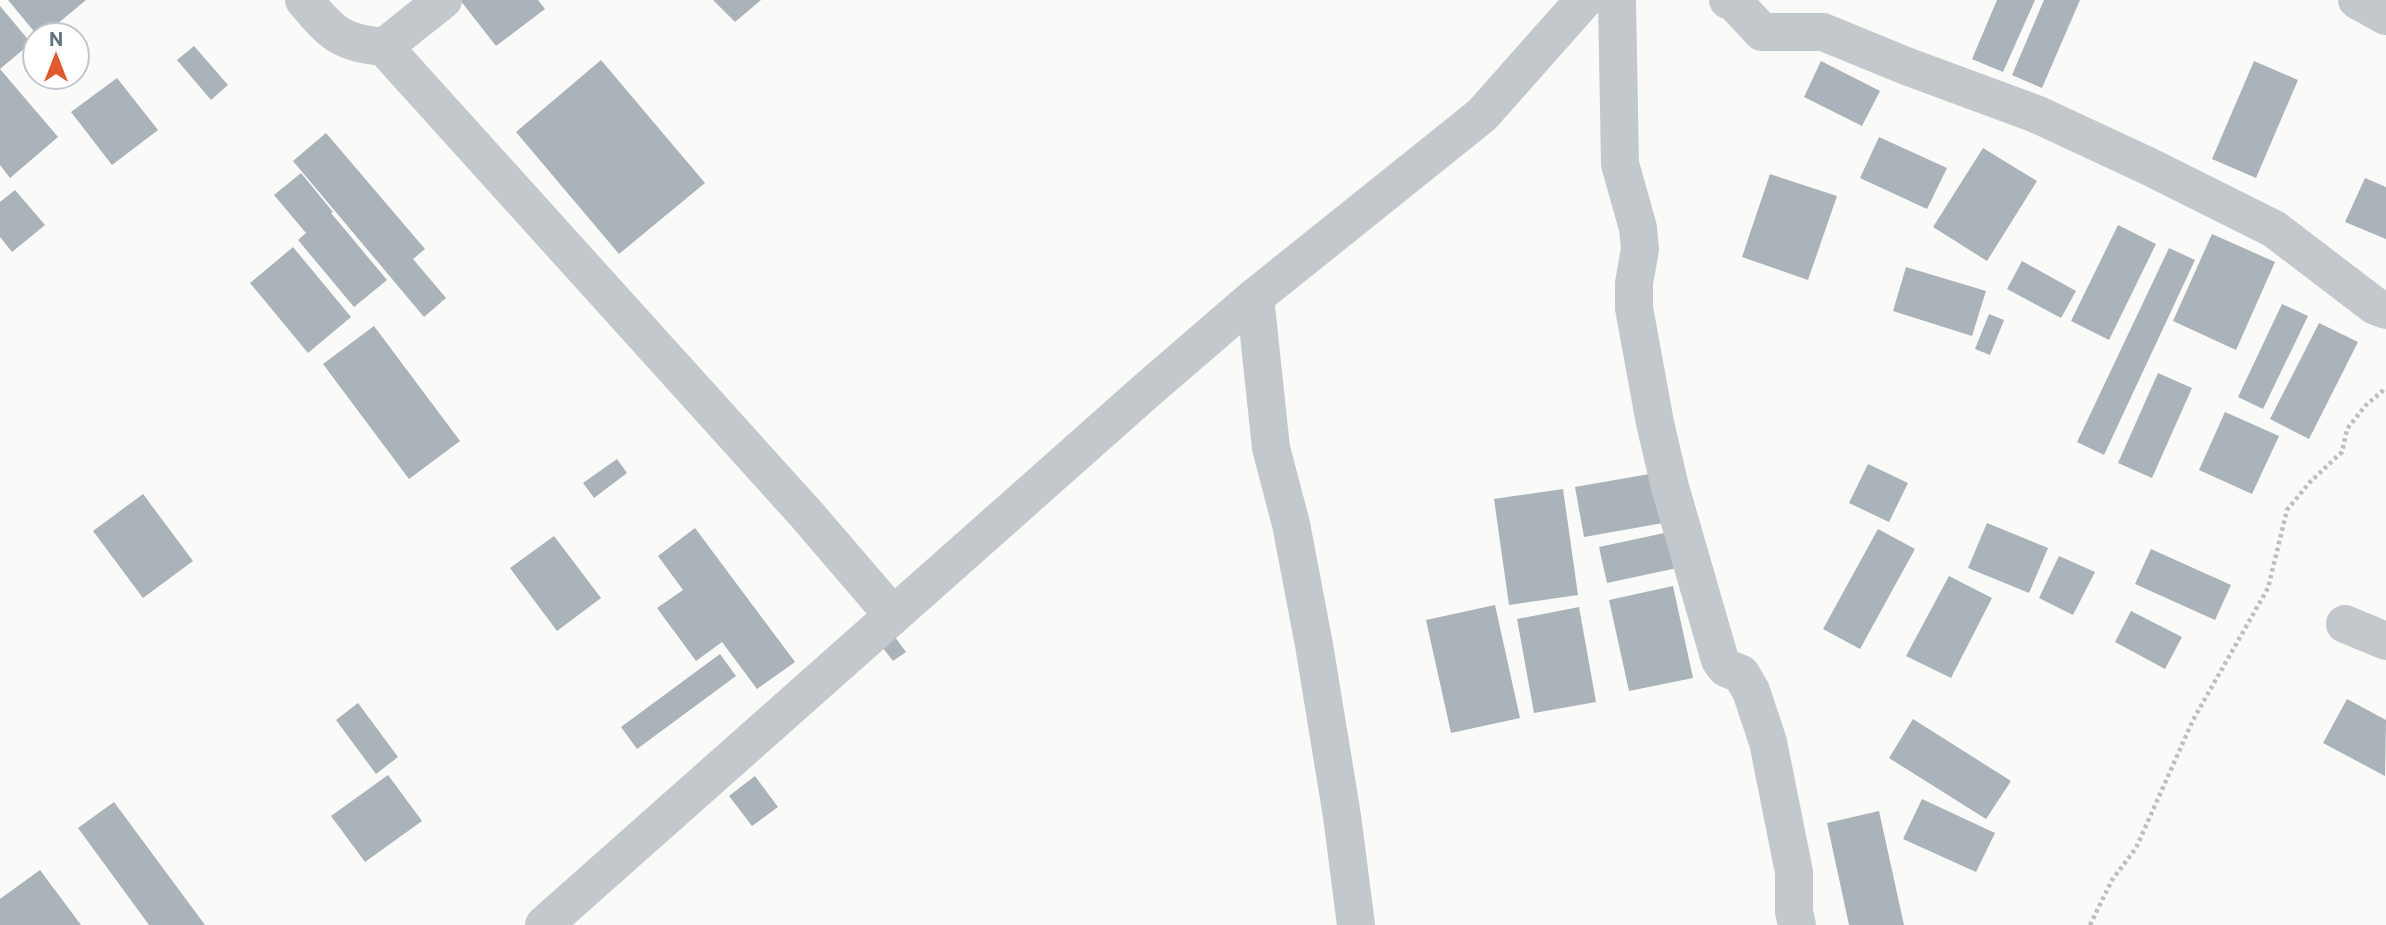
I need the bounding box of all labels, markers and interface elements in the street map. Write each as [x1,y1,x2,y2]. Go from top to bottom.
north arrow [21,21,91,91]
text: N [49,27,63,50]

